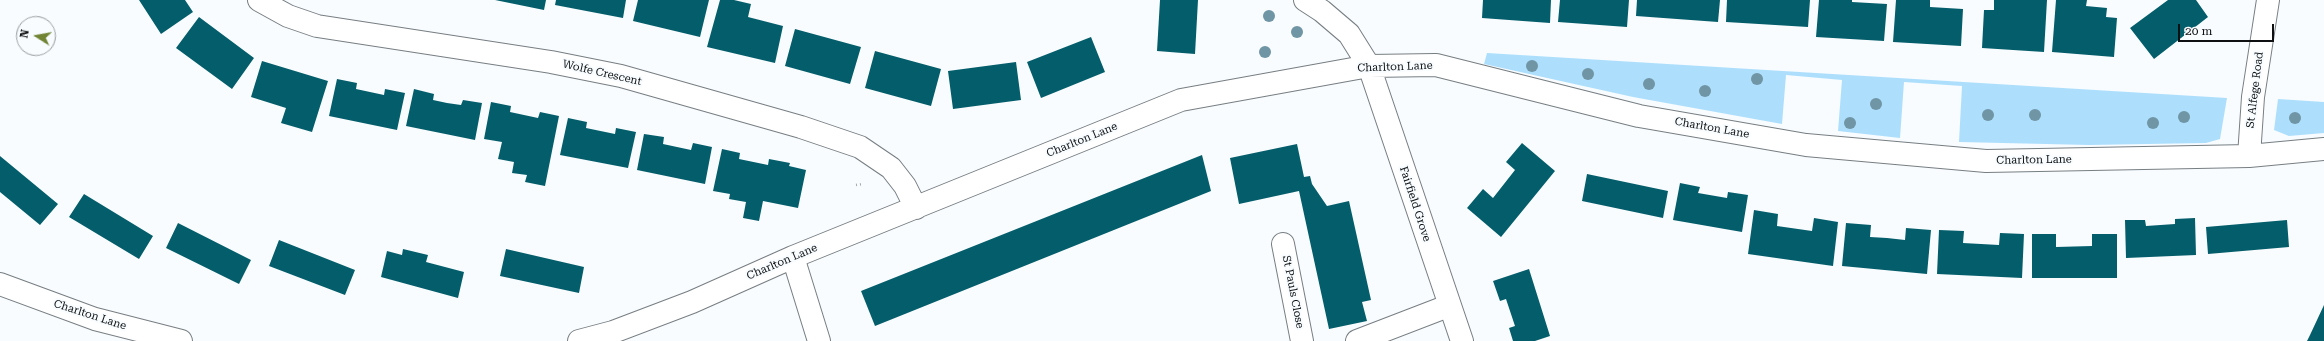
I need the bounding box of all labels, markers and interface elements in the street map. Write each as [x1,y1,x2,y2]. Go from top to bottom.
north arrow [16,16,56,56]
scale bar [2180,16,2276,42]
text: 20 m [2185,24,2212,38]
text: N [18,28,32,39]
street label: St Alfege Road [2244,51,2266,129]
street label: Wolfe Crescent [561,57,643,89]
street label: Charlton Lane [1357,59,1433,75]
street label: Charlton Lane [1674,115,1750,141]
street label: Charlton Lane [1045,120,1119,160]
street label: Charlton Lane [1996,153,2072,167]
street label: Fairfield Grove [1397,165,1433,243]
street label: Charlton Lane [745,241,819,283]
street label: St Pauls Close [1279,254,1307,330]
street label: Charlton Lane [52,297,128,333]

